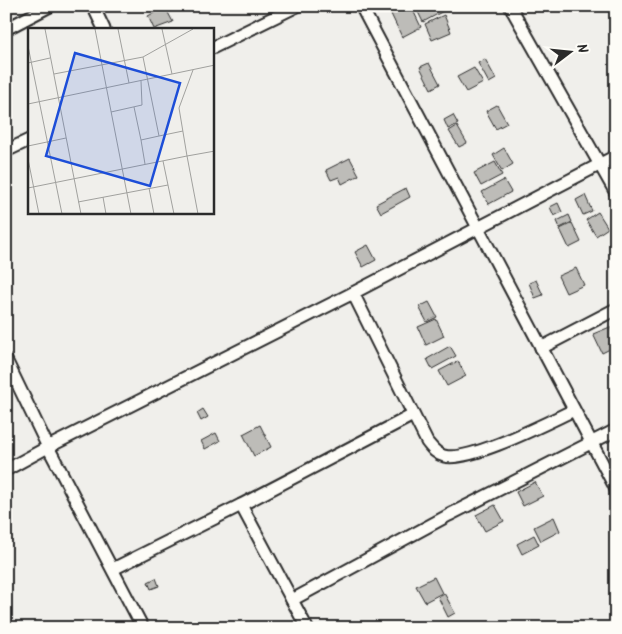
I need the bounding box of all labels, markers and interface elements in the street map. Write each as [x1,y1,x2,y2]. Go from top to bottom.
inset map [28,28,214,214]
north arrow [544,28,594,78]
text: N [570,41,593,56]

